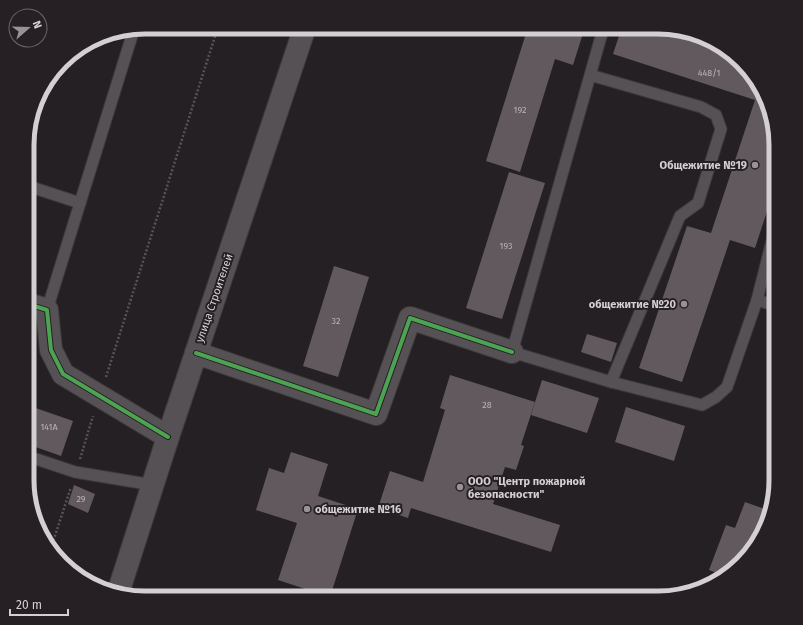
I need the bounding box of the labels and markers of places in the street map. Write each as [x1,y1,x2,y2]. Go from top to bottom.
place label: Общежитие №19 [660,159,747,172]
marker: Общежитие №19 [750,160,760,170]
place label: общежитие №20 [589,298,677,311]
marker: общежитие №20 [679,299,689,309]
place label: ООО "Центр пожарной безопасности" [468,475,586,501]
marker: ООО "Центр пожарной безопасности" [455,482,465,492]
place label: общежитие №16 [315,503,401,516]
marker: общежитие №16 [302,504,312,514]

